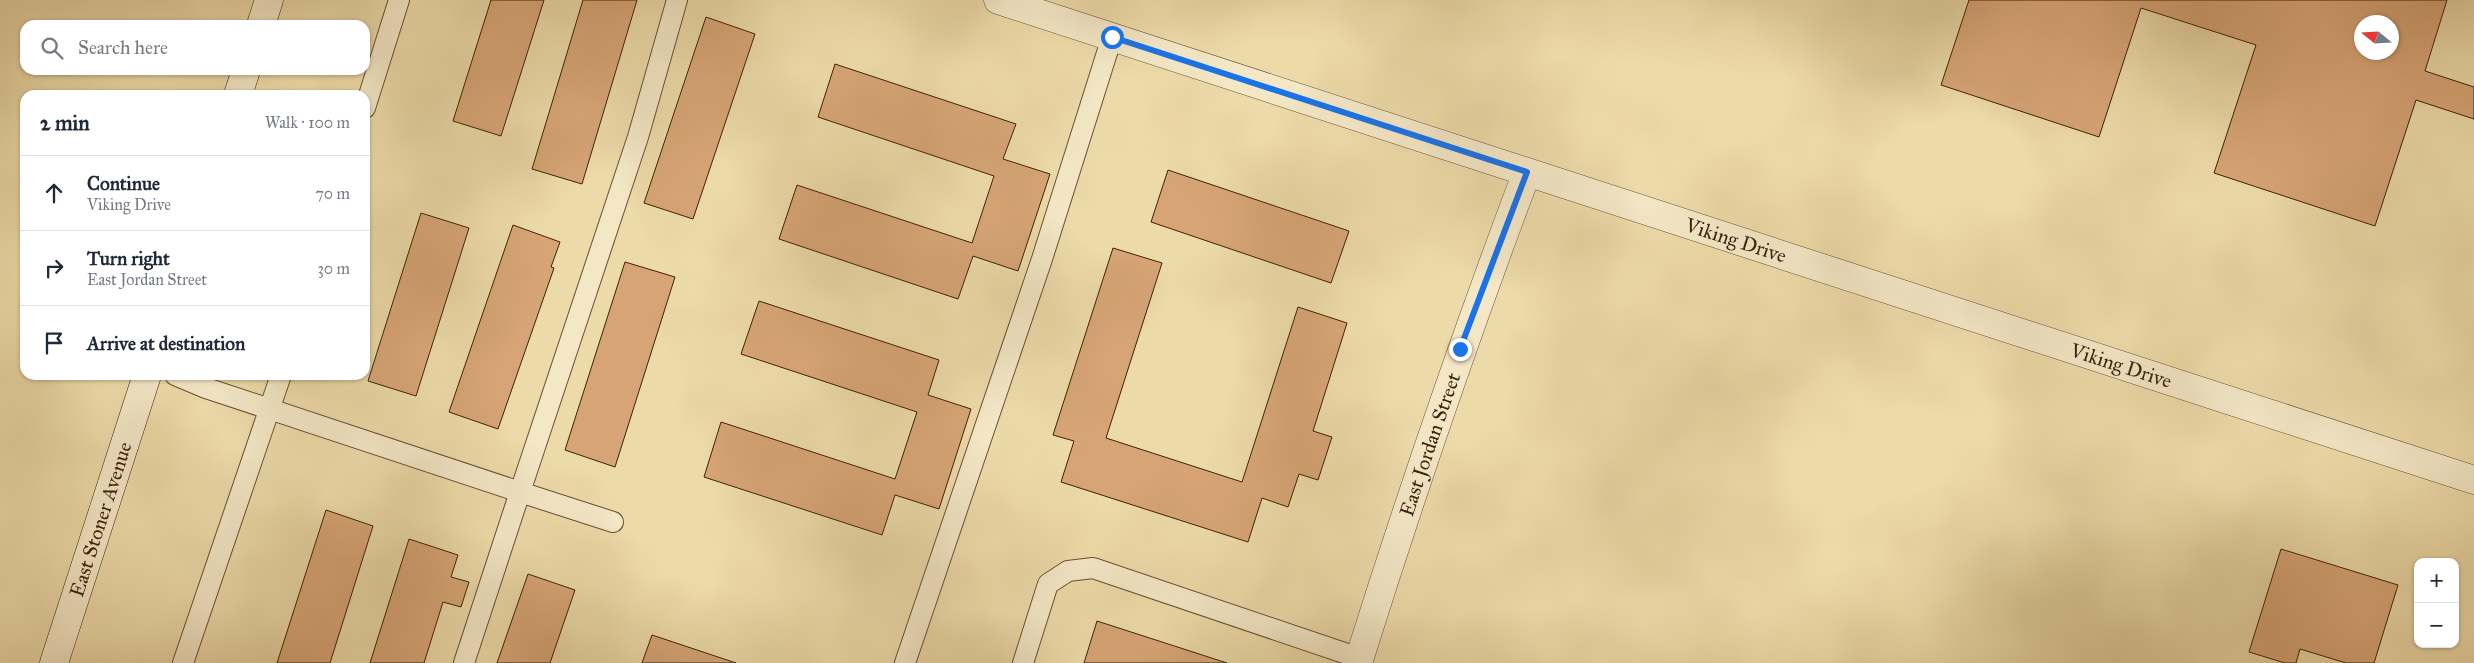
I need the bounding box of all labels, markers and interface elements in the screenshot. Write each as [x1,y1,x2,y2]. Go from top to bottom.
north arrow [2354,15,2399,60]
search box [20,20,370,75]
route start [1101,26,1124,49]
icon: search [38,34,66,62]
text: Search here [78,36,168,59]
text: 2 min [40,110,90,136]
text: Walk · 100 m [265,113,350,132]
text: Continue [87,172,160,195]
icon: ahead [40,179,68,207]
text: 70 m [315,184,350,203]
text: Viking Drive [87,195,171,214]
street label: Viking Drive [1681,212,1790,268]
text: Turn right [87,247,170,270]
icon: right [40,254,68,282]
text: 30 m [317,259,350,278]
text: East Jordan Street [87,270,207,289]
icon: arrive [40,329,68,357]
text: Arrive at destination [87,332,245,355]
street label: Viking Drive [2067,337,2175,393]
route end [1449,338,1472,361]
street label: East Jordan Street [1394,369,1465,519]
street label: East Stoner Avenue [64,439,137,600]
map controls [2414,558,2459,648]
button: + [2414,558,2459,603]
button: − [2414,603,2459,648]

